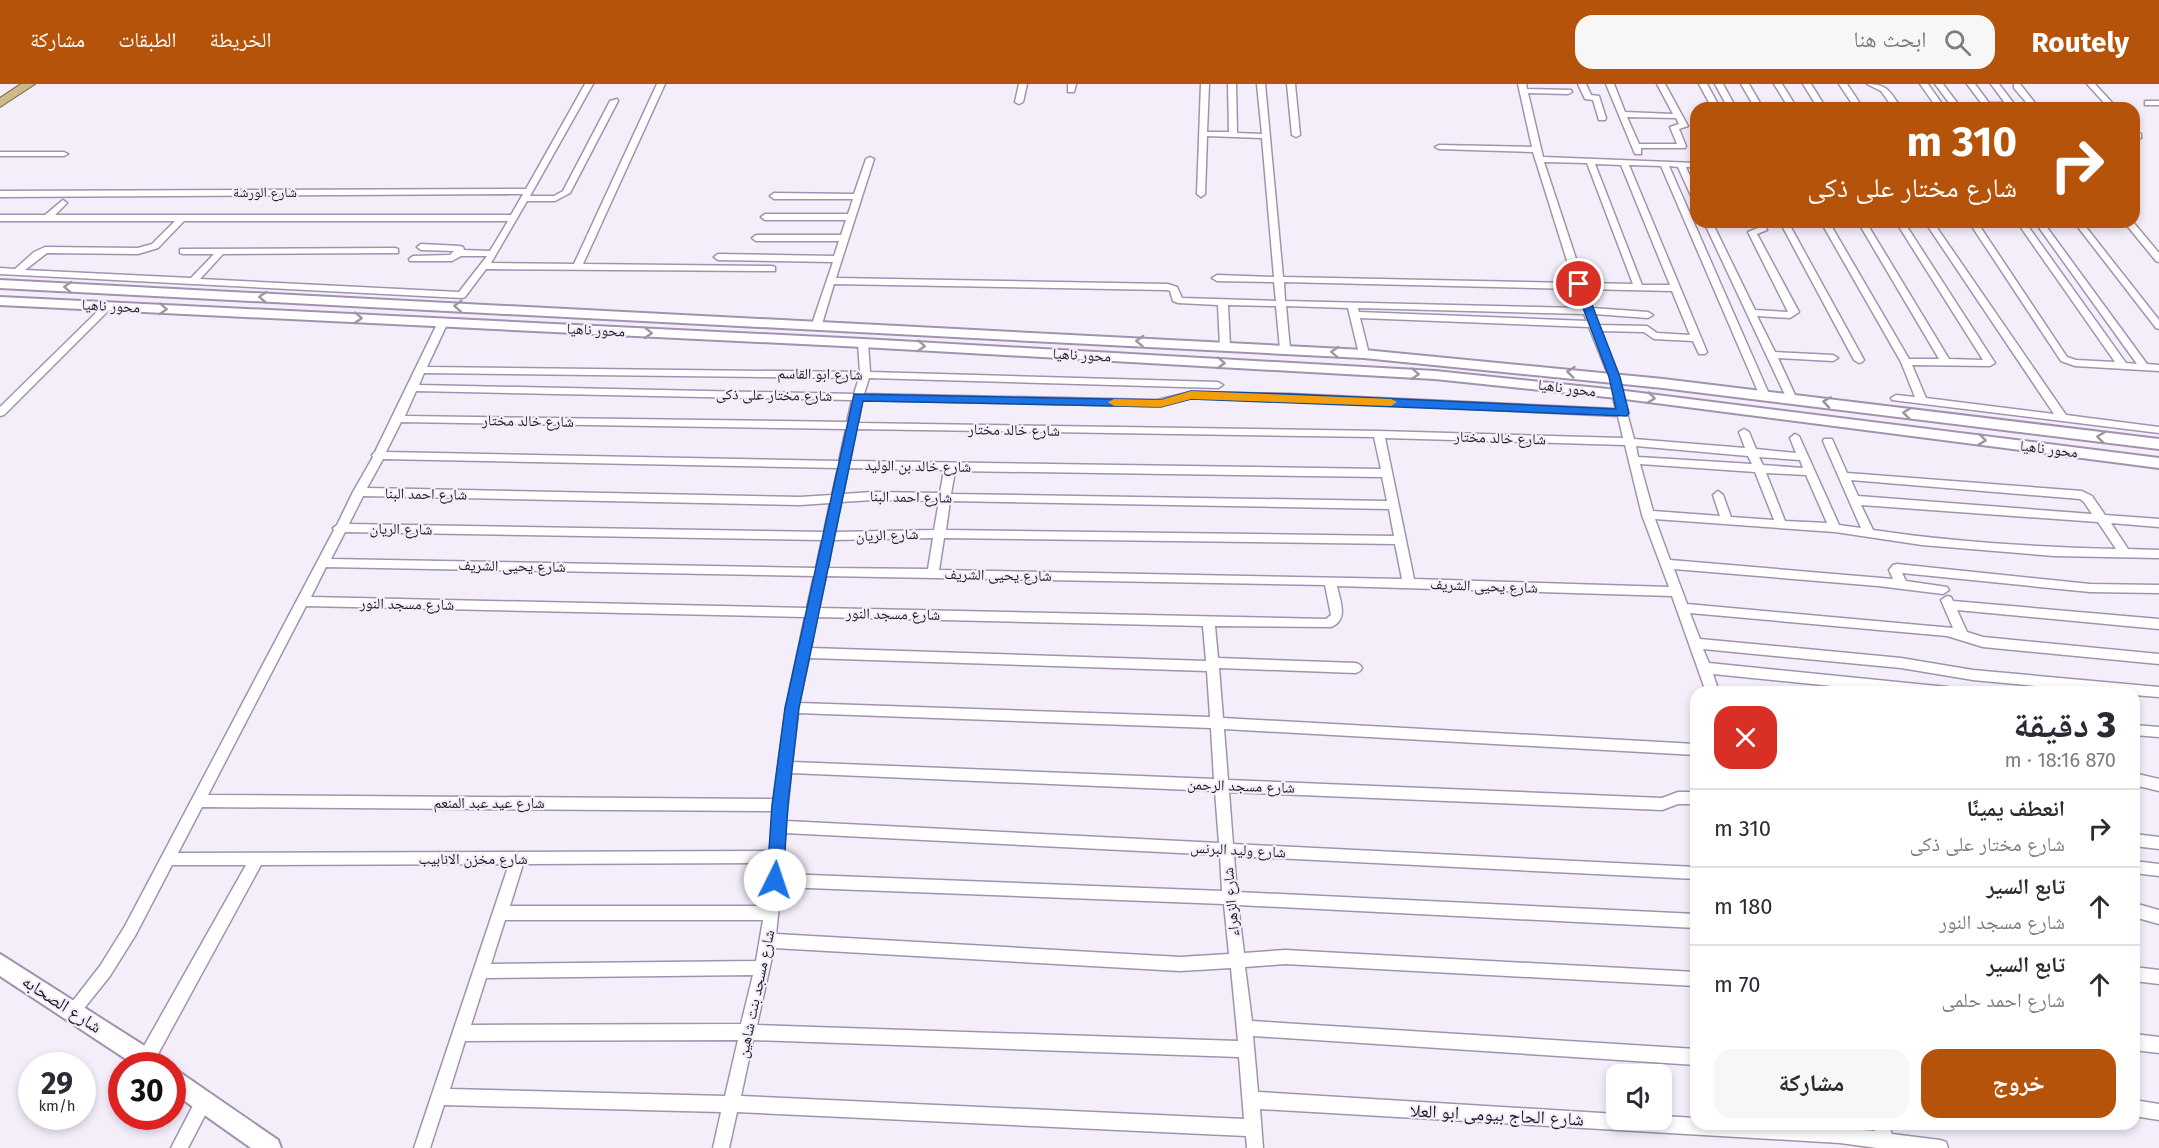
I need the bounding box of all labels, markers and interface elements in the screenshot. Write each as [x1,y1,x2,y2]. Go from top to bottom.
search box [1575,15,1995,69]
text: ابحث هنا [1854,26,1926,53]
icon: search [1941,26,1974,59]
text: Routely [2031,26,2129,59]
text: مشاركة [30,27,85,53]
text: الطبقات [118,27,177,53]
text: الخريطة [210,27,271,53]
text: 310 m [1907,117,2017,167]
icon: right [2038,126,2116,204]
text: شارع مختار على ذكى [1807,172,2017,204]
street label: شارع الورشة [233,184,297,202]
pin [1553,258,1604,309]
icon: arrive [1562,267,1595,300]
one-way arrow [64,281,73,294]
one-way arrow [259,290,268,303]
street label: محور ناهيا [81,295,141,317]
one-way arrow [453,300,462,313]
one-way arrow [159,302,168,315]
one-way arrow [354,312,363,325]
street label: محور ناهيا [566,319,626,341]
one-way arrow [644,326,653,339]
one-way arrow [1136,335,1145,348]
one-way arrow [917,340,926,353]
street label: محور ناهيا [1052,344,1112,366]
one-way arrow [1330,346,1339,359]
one-way arrow [1216,356,1225,369]
street label: شارع ابو القاسم [777,364,863,385]
one-way arrow [1566,366,1575,379]
one-way arrow [1411,367,1420,380]
street label: محور ناهيا [1537,376,1597,401]
street label: شارع مختار على ذكى [716,385,833,406]
one-way arrow [1647,391,1656,404]
one-way arrow [1822,397,1832,409]
one-way arrow [1903,407,1912,420]
street label: شارع خالد مختار [481,411,574,432]
street label: شارع خالد مختار [967,420,1060,441]
street label: شارع خالد مختار [1453,427,1546,450]
one-way arrow [2096,431,2106,443]
one-way arrow [1978,434,1987,446]
street label: محور ناهيا [2019,437,2079,462]
street label: شارع خالد بن الوليد [865,456,971,477]
street label: شارع احمد البنا [385,484,467,505]
street label: شارع احمد البنا [870,487,952,508]
street label: شارع الريان [369,519,433,540]
street label: شارع الريان [855,525,919,546]
street label: شارع يحيى الشريف [458,556,566,577]
street label: شارع يحيى الشريف [944,565,1052,586]
street label: شارع يحيى الشريف [1430,575,1538,598]
street label: شارع مسجد النور [359,594,454,615]
street label: شارع مسجد النور [845,604,940,625]
text: 3 دقيقة [2013,703,2116,747]
button: close [1714,706,1777,769]
text: 870 m · 18:16 [2005,748,2116,772]
street label: شارع مسجد الرحمن [1187,775,1295,798]
street label: شارع عيد عبد المنعم [433,794,545,813]
text: انعطف يمينًا [1966,795,2065,822]
icon: right [2083,812,2116,845]
text: 310 m [1714,815,1771,842]
text: شارع مختار على ذكى [1910,832,2065,856]
street label: شارع وليد البرنس [1190,839,1286,862]
position arrow [743,848,807,912]
street label: شارع مخزن الانابيب [418,850,528,869]
street label: شارع الزهراء [1219,867,1244,937]
text: تابع السير [1986,873,2065,900]
icon: ahead [2083,890,2116,923]
text: 180 m [1714,893,1773,920]
text: شارع مسجد النور [1939,910,2065,934]
street label: شارع مسجد بنت شاهين [734,928,779,1060]
text: تابع السير [1986,951,2065,978]
icon: ahead [2083,968,2116,1001]
street label: شارع الصحابه [18,970,106,1038]
text: 70 m [1714,971,1760,998]
text: شارع احمد حلمى [1942,988,2065,1012]
button: مشاركة [1714,1049,1909,1118]
button: خروج [1921,1049,2116,1118]
speed limit sign: 30 [108,1052,186,1130]
map controls [1606,1064,1672,1130]
button: sound [1606,1064,1672,1130]
text: 29 [41,1066,73,1102]
text: km/h [38,1097,76,1115]
street label: شارع الحاج بيومى ابو العلا [1409,1099,1584,1132]

